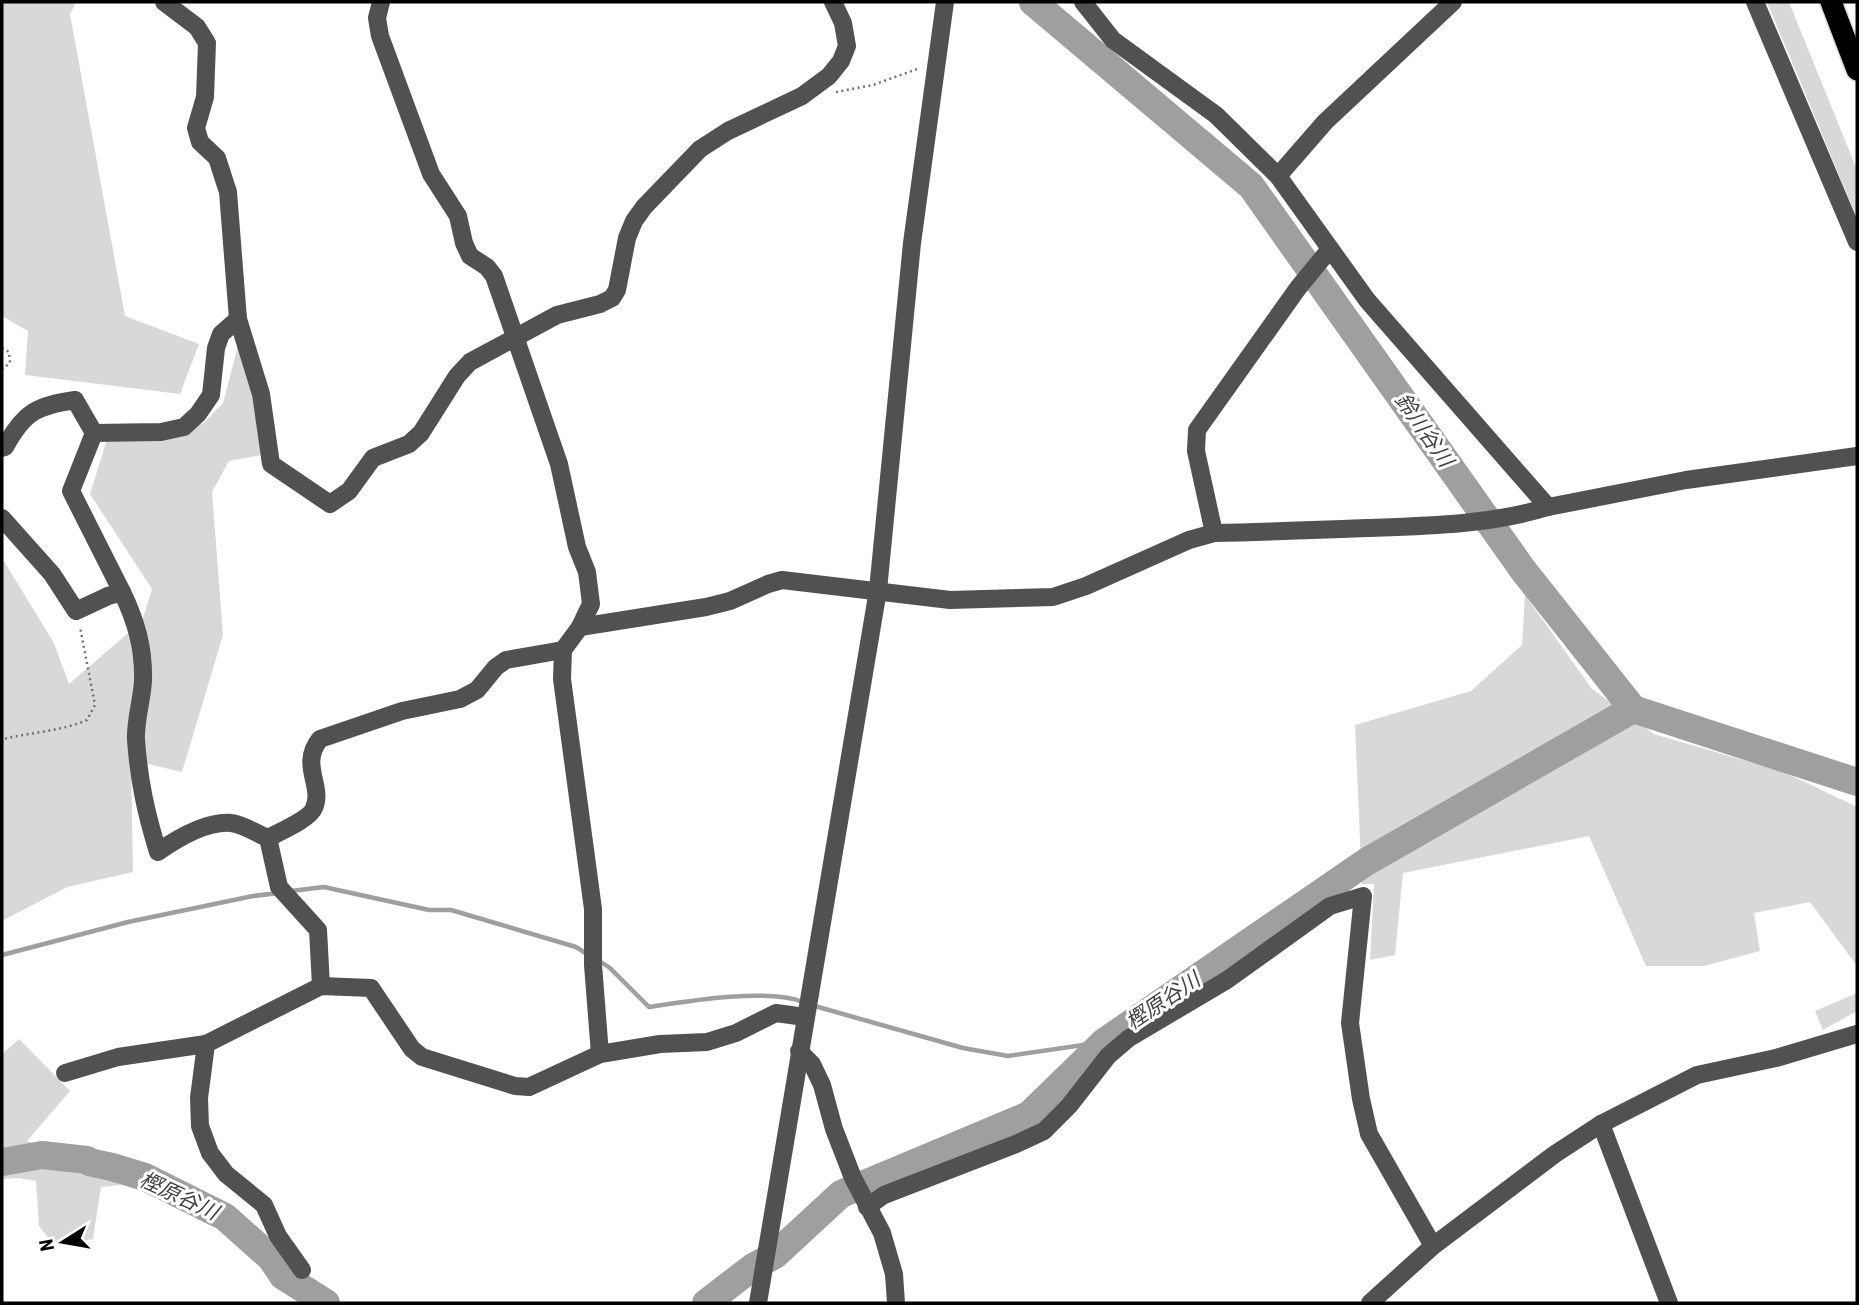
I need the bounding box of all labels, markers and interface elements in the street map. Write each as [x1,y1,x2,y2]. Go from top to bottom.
water label: 鈴川谷川 [1390,389,1459,473]
water label: 樫原谷川 [1121,966,1206,1034]
water label: 樫原谷川 [136,1167,224,1225]
north arrow [28,1207,98,1277]
text: N [34,1237,59,1253]

